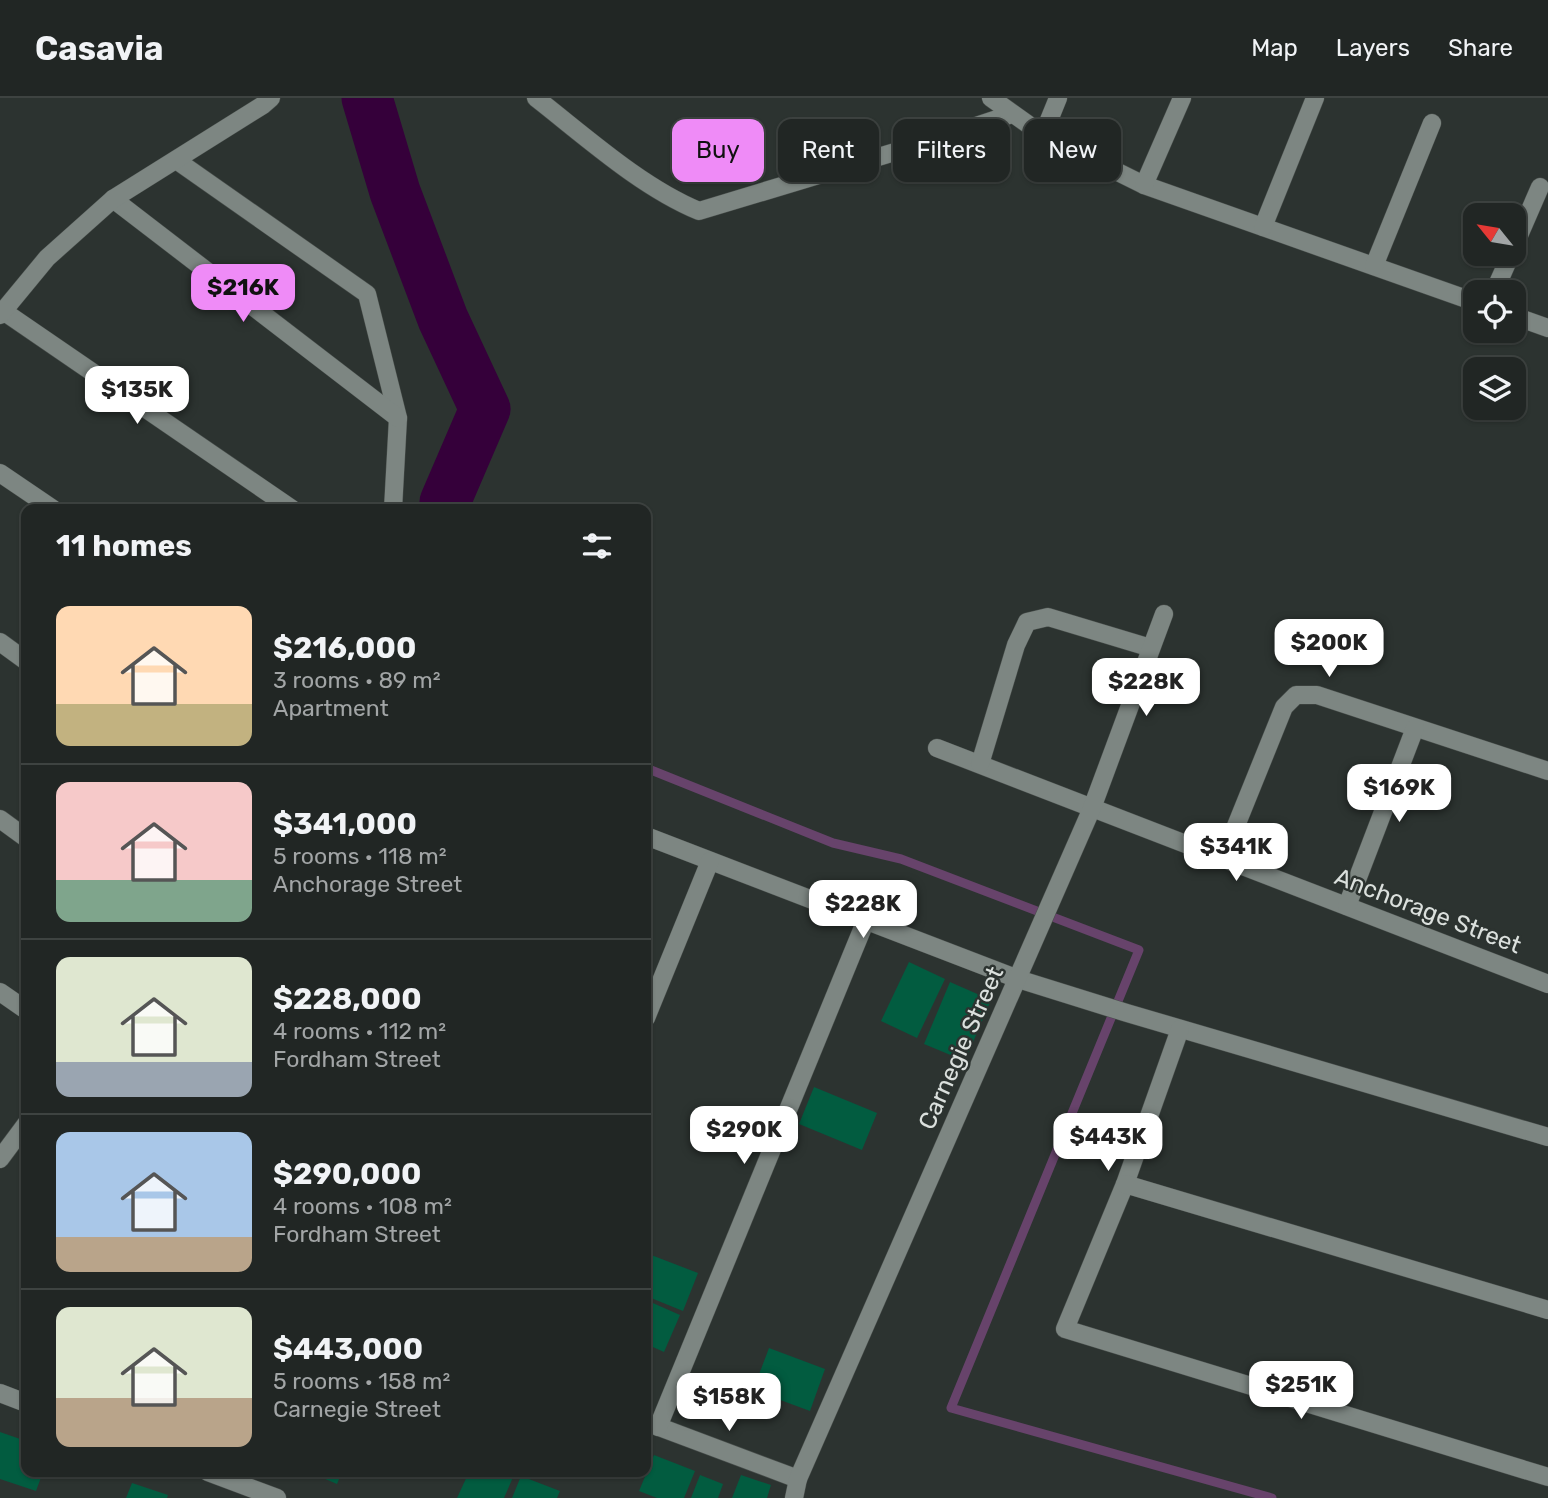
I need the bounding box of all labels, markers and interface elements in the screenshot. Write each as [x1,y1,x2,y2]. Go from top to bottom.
text: Casavia [35,29,163,68]
text: Map [1251,34,1298,62]
text: Layers [1336,34,1410,62]
text: Share [1448,34,1513,62]
chip: Buy [672,119,764,182]
chip: Rent [778,119,879,182]
chip: Filters [893,119,1010,182]
chip: New [1024,119,1121,182]
north arrow [1463,203,1526,266]
map controls [1463,203,1526,420]
pin: $216K [194,264,292,324]
text: $216K [207,273,279,301]
button: locate [1463,280,1526,343]
button: layers [1463,357,1526,420]
pin: $135K [88,366,186,426]
text: $135K [101,375,173,403]
icon: filters [578,527,616,565]
text: 11 homes [56,528,192,564]
pin: $200K [1280,620,1378,679]
text: $200K [1291,628,1367,656]
text: $216,000 [273,630,416,666]
icon: home [112,634,196,718]
pin: $228K [1097,658,1195,718]
text: 3 rooms · 89 m² [273,666,441,694]
text: $228K [1108,667,1184,695]
text: Apartment [273,694,389,722]
pin: $169K [1350,764,1448,824]
text: $169K [1363,773,1435,801]
text: $341,000 [273,806,417,842]
icon: home [112,810,196,894]
pin: $341K [1187,824,1285,883]
text: $341K [1200,832,1272,860]
text: 5 rooms · 118 m² [273,842,447,870]
street label: Anchorage Street [1331,863,1525,959]
text: Anchorage Street [273,870,462,898]
pin: $228K [814,880,912,940]
text: $228K [825,889,901,917]
street label: Carnegie Street [913,962,1009,1134]
text: $228,000 [273,981,422,1017]
icon: home [112,985,196,1069]
text: 4 rooms · 112 m² [273,1017,446,1045]
text: Fordham Street [273,1045,441,1073]
pin: $290K [695,1107,793,1166]
pin: $443K [1059,1114,1157,1173]
text: $290K [706,1115,782,1143]
text: $443K [1069,1122,1147,1150]
text: $290,000 [273,1156,421,1192]
icon: home [112,1160,196,1244]
text: 4 rooms · 108 m² [273,1192,452,1220]
text: Fordham Street [273,1220,441,1248]
text: $443,000 [273,1331,423,1367]
icon: home [112,1335,196,1419]
pin: $251K [1252,1362,1350,1421]
text: 5 rooms · 158 m² [273,1367,450,1395]
text: $251K [1265,1370,1337,1398]
pin: $158K [680,1374,778,1433]
text: $158K [693,1382,765,1410]
text: Carnegie Street [273,1395,441,1423]

